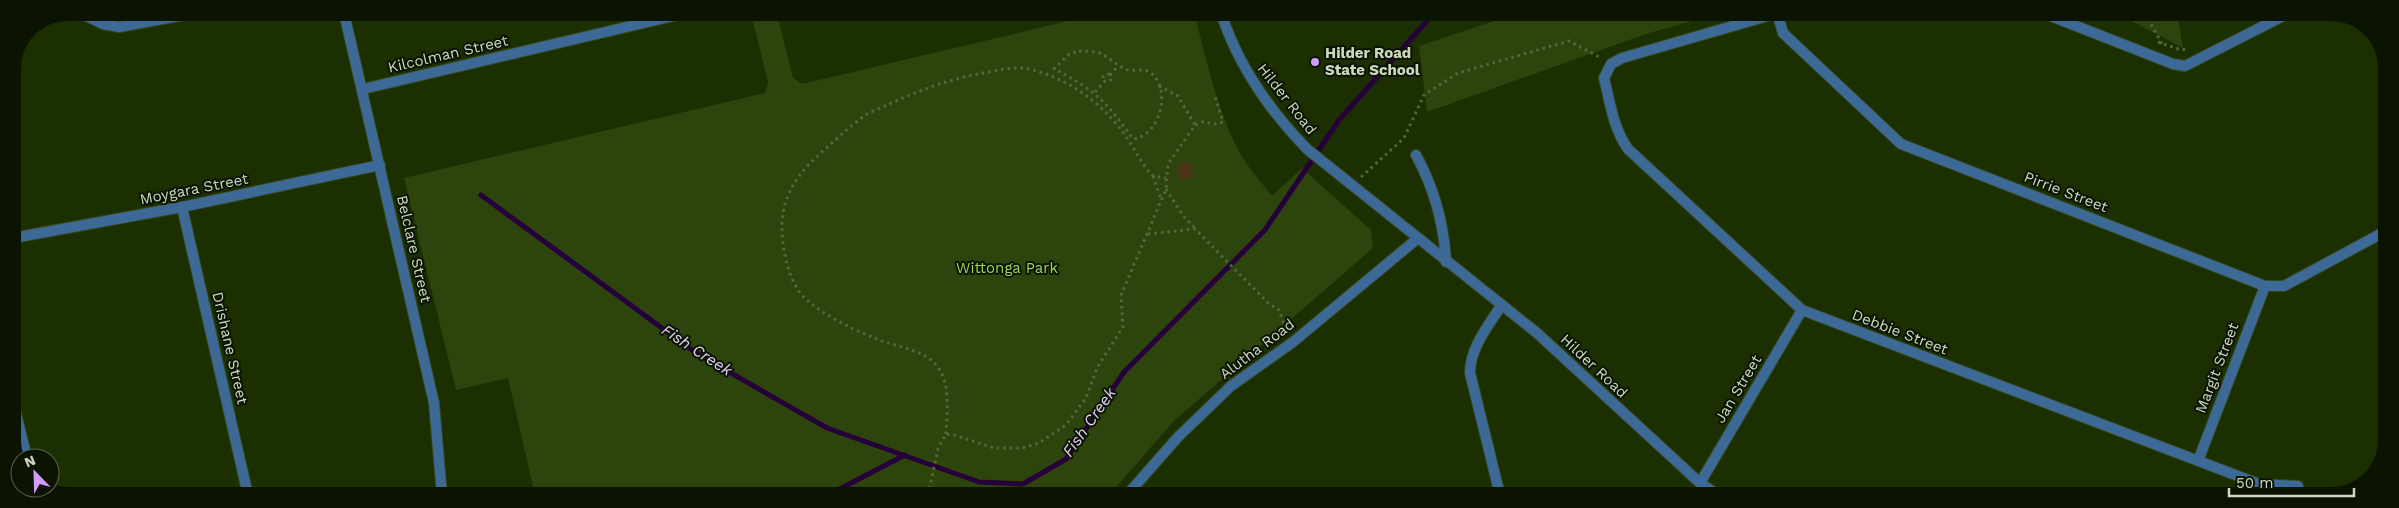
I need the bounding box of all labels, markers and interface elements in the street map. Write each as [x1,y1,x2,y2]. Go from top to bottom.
street label: Kilcolman Street [386,31,511,77]
place label: Hilder Road State School [1325,44,1420,79]
marker: Hilder Road State School [1309,56,1321,68]
street label: Hilder Road [1254,60,1320,138]
street label: Pirrie Street [2022,168,2111,216]
street label: Moygara Street [138,170,250,208]
street label: Belclare Street [393,194,435,305]
park label: Wittonga Park [956,259,1058,277]
street label: Drishane Street [208,290,252,407]
street label: Debbie Street [1850,305,1951,359]
street label: Alutha Road [1216,315,1298,383]
water label: Fish Creek [658,320,737,381]
street label: Margit Street [2191,320,2243,416]
street label: Hilder Road [1557,330,1631,402]
street label: Jan Street [1711,351,1766,426]
water label: Fish Creek [1058,383,1121,460]
north arrow [10,448,60,498]
text: N [22,452,38,470]
scale bar [2229,466,2354,498]
text: 50 m [2236,474,2273,492]

